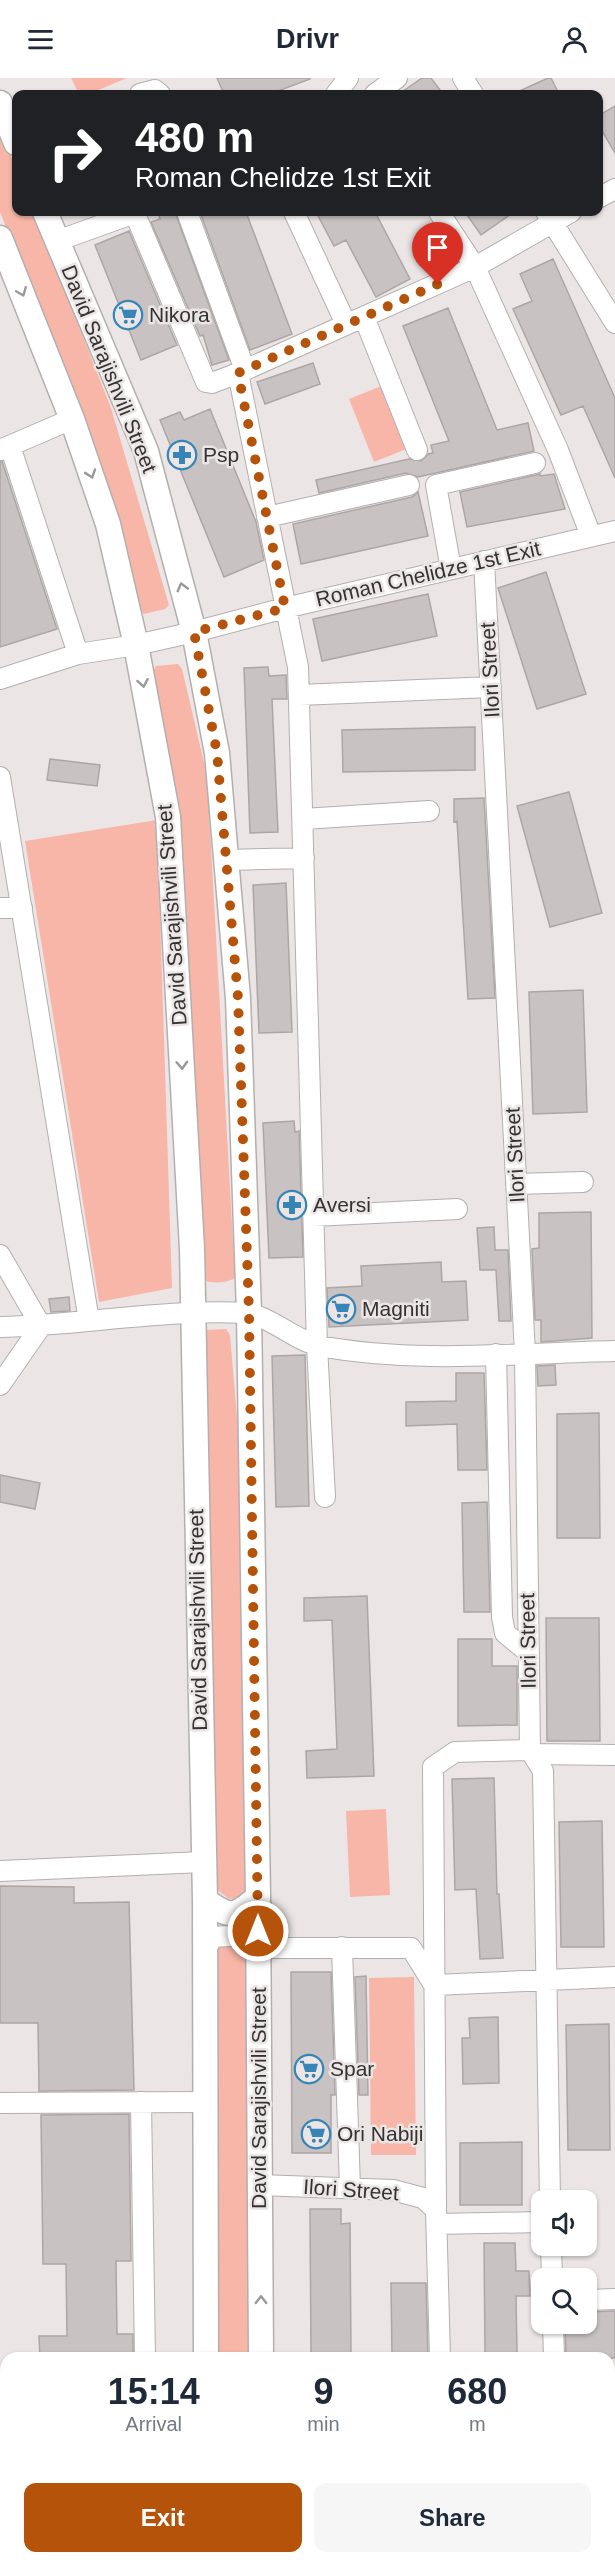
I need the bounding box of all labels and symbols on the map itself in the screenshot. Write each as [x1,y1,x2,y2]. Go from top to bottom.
pin [412,222,463,284]
street label: David Sarajishvili Street [57,262,162,476]
one-way arrow [15,286,27,297]
supermarket icon: Nikora [112,299,144,331]
place label: Nikora [149,303,210,326]
pharmacy icon: Psp [166,439,198,471]
place label: Psp [203,443,239,466]
one-way arrow [84,468,97,479]
street label: Roman Chelidze 1st Exit [313,536,543,611]
one-way arrow [177,582,190,592]
street label: Ilori Street [476,621,503,718]
one-way arrow [136,678,149,688]
street label: David Sarajishvili Street [152,803,191,1026]
one-way arrow [175,1060,188,1069]
street label: Ilori Street [501,1106,528,1203]
pharmacy icon: Aversi [276,1189,308,1221]
place label: Aversi [313,1193,371,1216]
supermarket icon: Magniti [325,1293,357,1325]
place label: Magniti [362,1297,430,1320]
street label: David Sarajishvili Street [184,1509,211,1731]
street label: Ilori Street [515,1593,540,1689]
position arrow [226,1899,290,1963]
street label: David Sarajishvili Street [247,1987,270,2209]
supermarket icon: Spar [293,2053,325,2085]
place label: Spar [330,2057,374,2080]
supermarket icon: Ori Nabiji [300,2118,332,2150]
place label: Ori Nabiji [337,2122,423,2145]
street label: Ilori Street [302,2175,400,2204]
one-way arrow [255,2295,267,2304]

